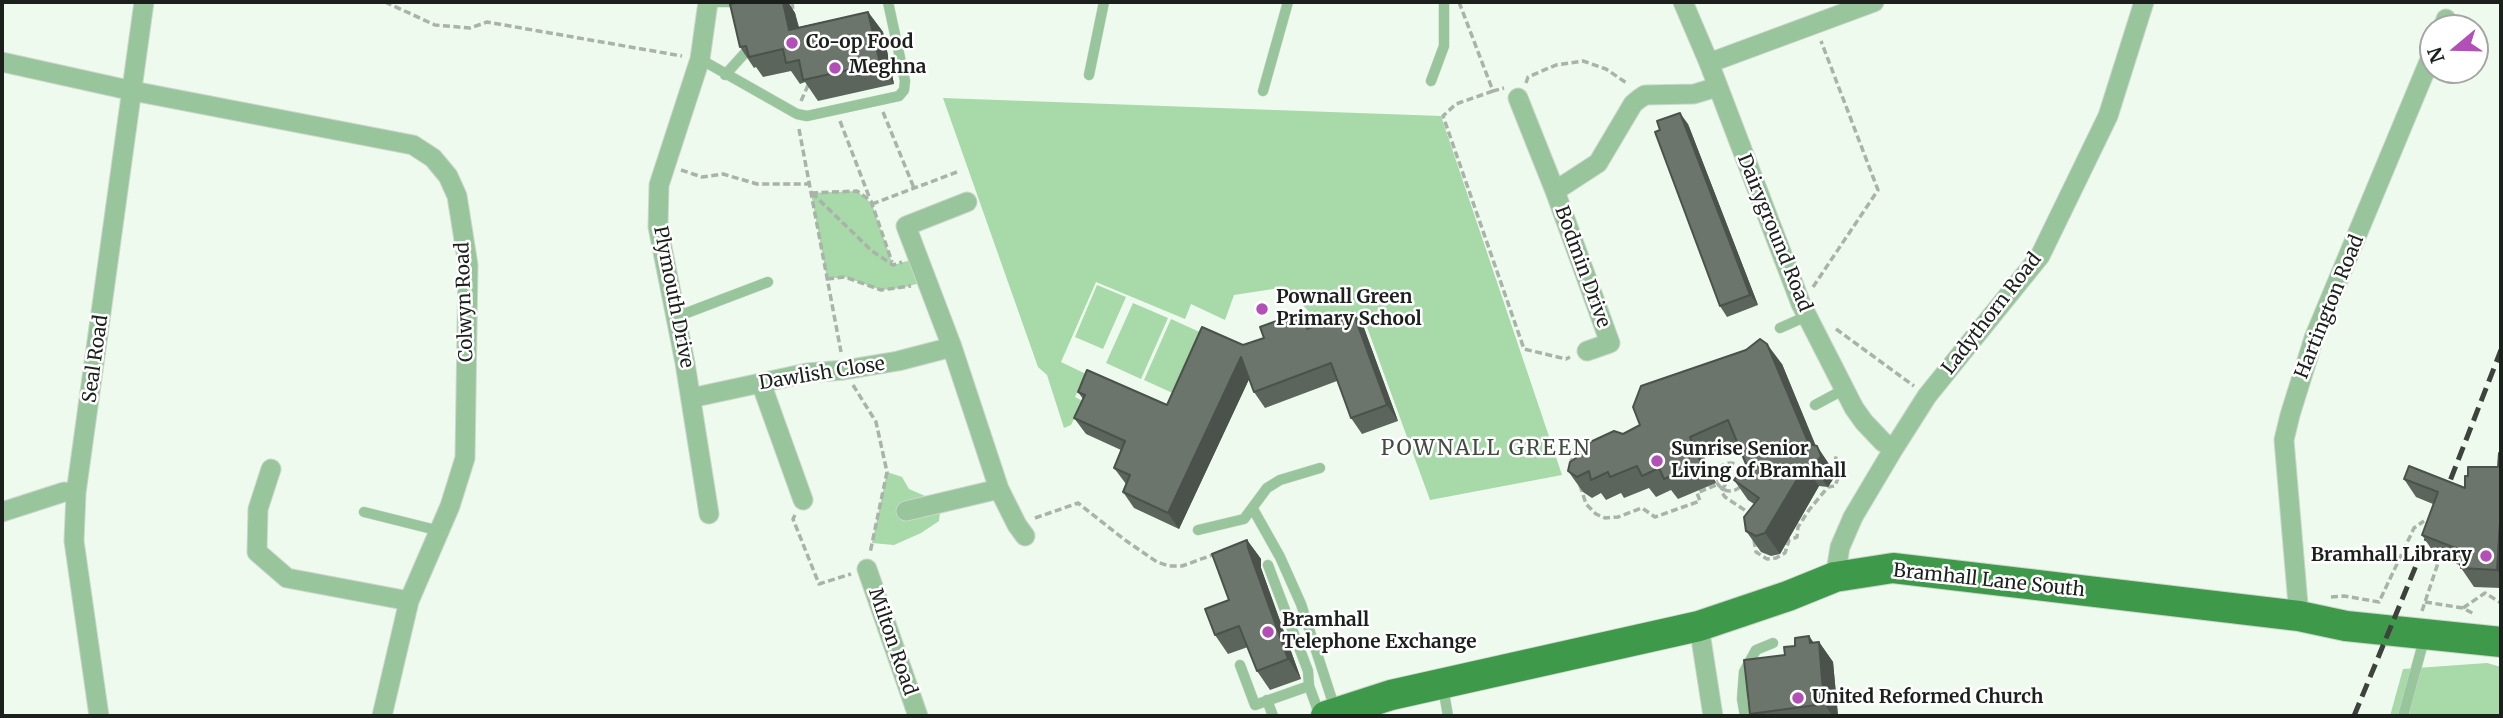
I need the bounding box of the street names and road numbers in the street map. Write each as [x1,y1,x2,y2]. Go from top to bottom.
street label: Dairyground Road [1732,151,1816,315]
street label: Bodmin Drive [1549,203,1615,331]
street label: Plymouth Drive [648,224,698,370]
street label: Hartington Road [2291,232,2369,382]
street label: Colwyn Road [452,242,478,362]
street label: Ladythorn Road [1938,249,2046,379]
street label: Seal Road [79,314,113,404]
street label: Dawlish Close [757,353,887,395]
street label: Bramhall Lane South [1892,560,2086,602]
street label: Milton Road [863,585,921,699]

